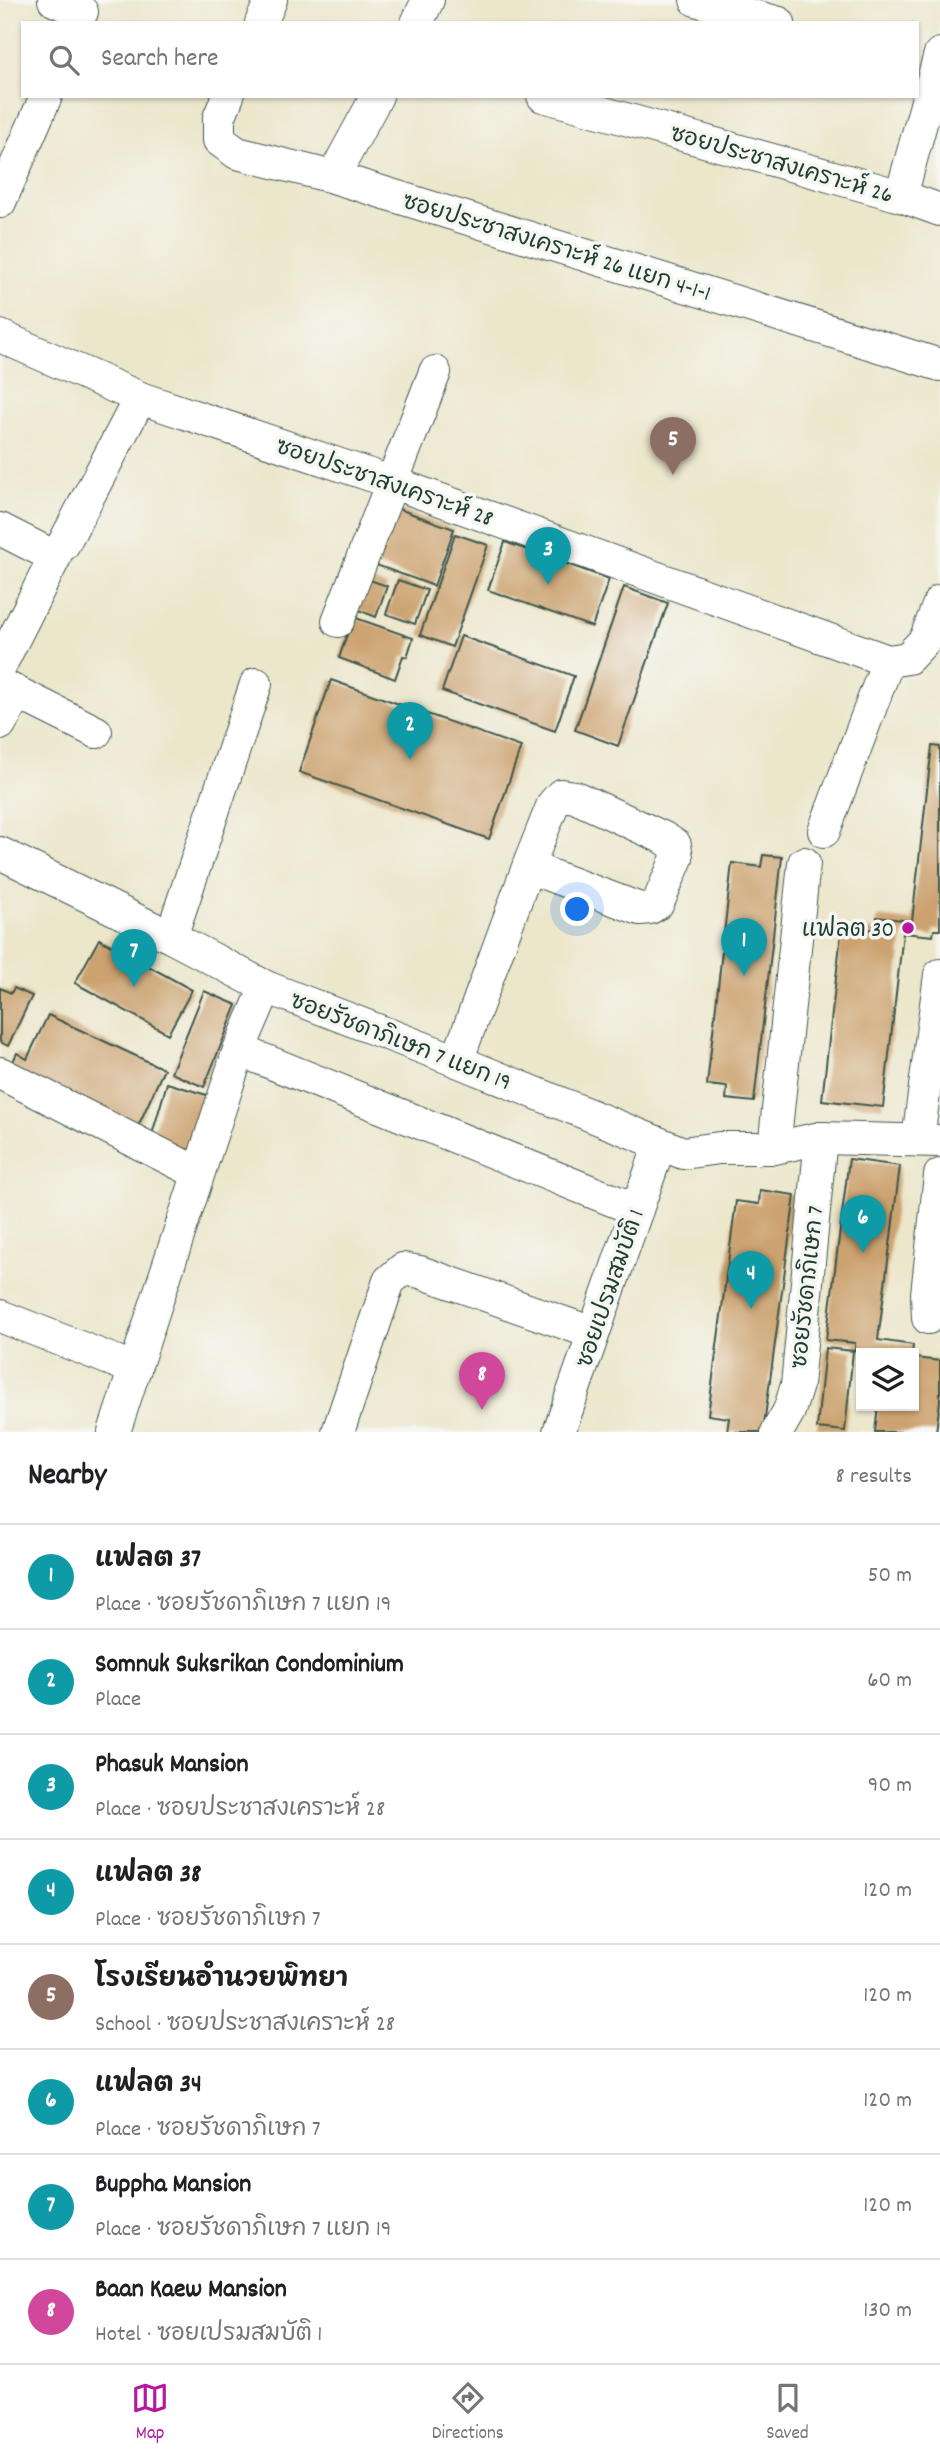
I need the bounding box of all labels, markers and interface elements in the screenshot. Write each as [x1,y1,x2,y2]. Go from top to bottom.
search box [21,21,919,98]
icon: search [45,41,83,79]
text: Search here [101,41,219,78]
street label: ซอยประชาสงเคราะห์ 26 [666,116,897,214]
street label: ซอยประชาสงเคราะห์ 26 แยก 4-1-1 [398,184,715,312]
pin: 5 [650,417,696,475]
street label: ซอยประชาสงเคราะห์ 28 [271,429,498,537]
pin: 3 [525,527,571,585]
pin: 2 [387,702,433,760]
your location [560,892,594,926]
place label: แฟลต 30 [802,915,894,948]
pin: 1 [721,918,767,976]
marker: แฟลต 30 [900,920,916,936]
pin: 7 [111,929,157,987]
street label: ซอยรัชดาภิเษก 7 แยก 19 [284,985,515,1101]
pin: 6 [840,1195,886,1253]
street label: ซอยรัชดาภิเษก 7 [784,1204,834,1371]
street label: ซอยเปรมสมบัติ 1 [569,1205,655,1373]
pin: 4 [728,1251,774,1309]
map controls [856,1348,919,1411]
button: layers [856,1348,919,1411]
pin: 8 [459,1352,505,1410]
text: Nearby [28,1456,106,1499]
text: 8 results [836,1461,912,1494]
text: แฟลต 37 [95,1542,201,1579]
text: 1 [48,1560,54,1593]
text: 50 m [868,1560,912,1593]
text: Place · ซอยรัชดาภิเษก 7 แยก 19 [95,1589,391,1622]
text: Somnuk Suksrikan Condominium [95,1647,404,1684]
text: 2 [46,1665,56,1698]
text: 60 m [867,1665,912,1698]
text: Place [95,1684,141,1717]
text: Phasuk Mansion [95,1747,248,1784]
text: 3 [46,1770,56,1803]
text: 90 m [868,1770,912,1803]
text: Place · ซอยประชาสงเคราะห์ 28 [95,1794,385,1827]
text: แฟลต 38 [95,1857,201,1894]
text: 4 [46,1875,56,1908]
text: 120 m [863,1875,912,1908]
text: Place · ซอยรัชดาภิเษก 7 [95,1904,321,1937]
text: โรงเรียนอำนวยพิทยา [95,1962,348,1999]
text: 5 [46,1980,56,2013]
text: 120 m [863,1980,912,2013]
text: School · ซอยประชาสงเคราะห์ 28 [95,2009,395,2042]
text: แฟลต 34 [95,2067,202,2104]
text: 6 [45,2085,57,2118]
text: 120 m [863,2085,912,2118]
text: Place · ซอยรัชดาภิเษก 7 [95,2114,321,2147]
text: Buppha Mansion [95,2167,251,2204]
text: 7 [47,2190,55,2223]
text: 120 m [863,2190,912,2223]
text: Place · ซอยรัชดาภิเษก 7 แยก 19 [95,2214,391,2247]
text: Baan Kaew Mansion [95,2272,287,2309]
text: 8 [46,2295,56,2328]
text: 130 m [863,2295,912,2328]
text: Hotel · ซอยเปรมสมบัติ 1 [95,2319,322,2352]
tab: Map [131,2379,169,2448]
tab: Directions [432,2379,504,2448]
tab: Saved [766,2379,809,2448]

